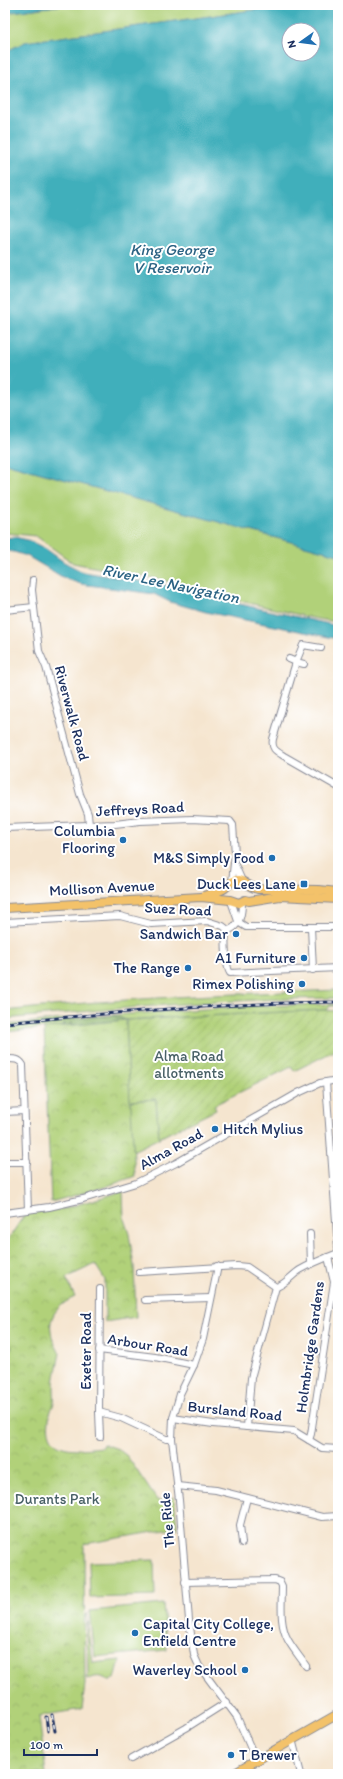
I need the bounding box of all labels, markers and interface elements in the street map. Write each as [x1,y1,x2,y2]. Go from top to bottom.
north arrow [281,22,321,62]
text: N [285,39,299,49]
water label: King George V Reservoir [130,240,215,277]
water label: River Lee Navigation [101,560,241,607]
street label: Riverwalk Road [51,663,93,763]
street label: Jeffreys Road [95,798,185,820]
place label: Columbia Flooring [54,822,115,857]
marker: Columbia Flooring [118,835,128,845]
place label: M&S Simply Food [153,849,264,867]
marker: M&S Simply Food [267,853,277,863]
place label: Duck Lees Lane [197,875,296,893]
street label: Mollison Avenue [49,876,155,900]
marker: Duck Lees Lane [299,879,309,889]
street label: Suez Road [144,898,212,920]
place label: Sandwich Bar [140,925,228,943]
marker: Sandwich Bar [231,929,241,939]
place label: A1 Furniture [215,949,296,967]
marker: A1 Furniture [299,953,309,963]
place label: The Range [113,959,180,977]
marker: The Range [183,963,193,973]
place label: Rimex Polishing [192,975,294,993]
marker: Rimex Polishing [297,979,307,989]
park label: Alma Road allotments [154,1047,224,1082]
place label: Hitch Mylius [223,1120,303,1138]
street label: Alma Road [136,1124,206,1174]
marker: Hitch Mylius [210,1124,220,1134]
street label: Holmbridge Gardens [292,1280,328,1414]
street label: Exeter Road [77,1312,95,1390]
street label: Arbour Road [106,1330,190,1360]
street label: Bursland Road [187,1397,283,1425]
park label: Durants Park [14,1490,100,1508]
street label: The Ride [156,1492,178,1548]
place label: Capital City College, Enfield Centre [143,1615,274,1650]
marker: Capital City College, Enfield Centre [130,1628,140,1638]
place label: Waverley School [133,1661,238,1679]
marker: Waverley School [240,1665,250,1675]
scale bar [24,1731,97,1757]
text: 100 m [30,1738,63,1752]
place label: T Brewer [239,1746,297,1764]
marker: T Brewer [226,1750,236,1760]

